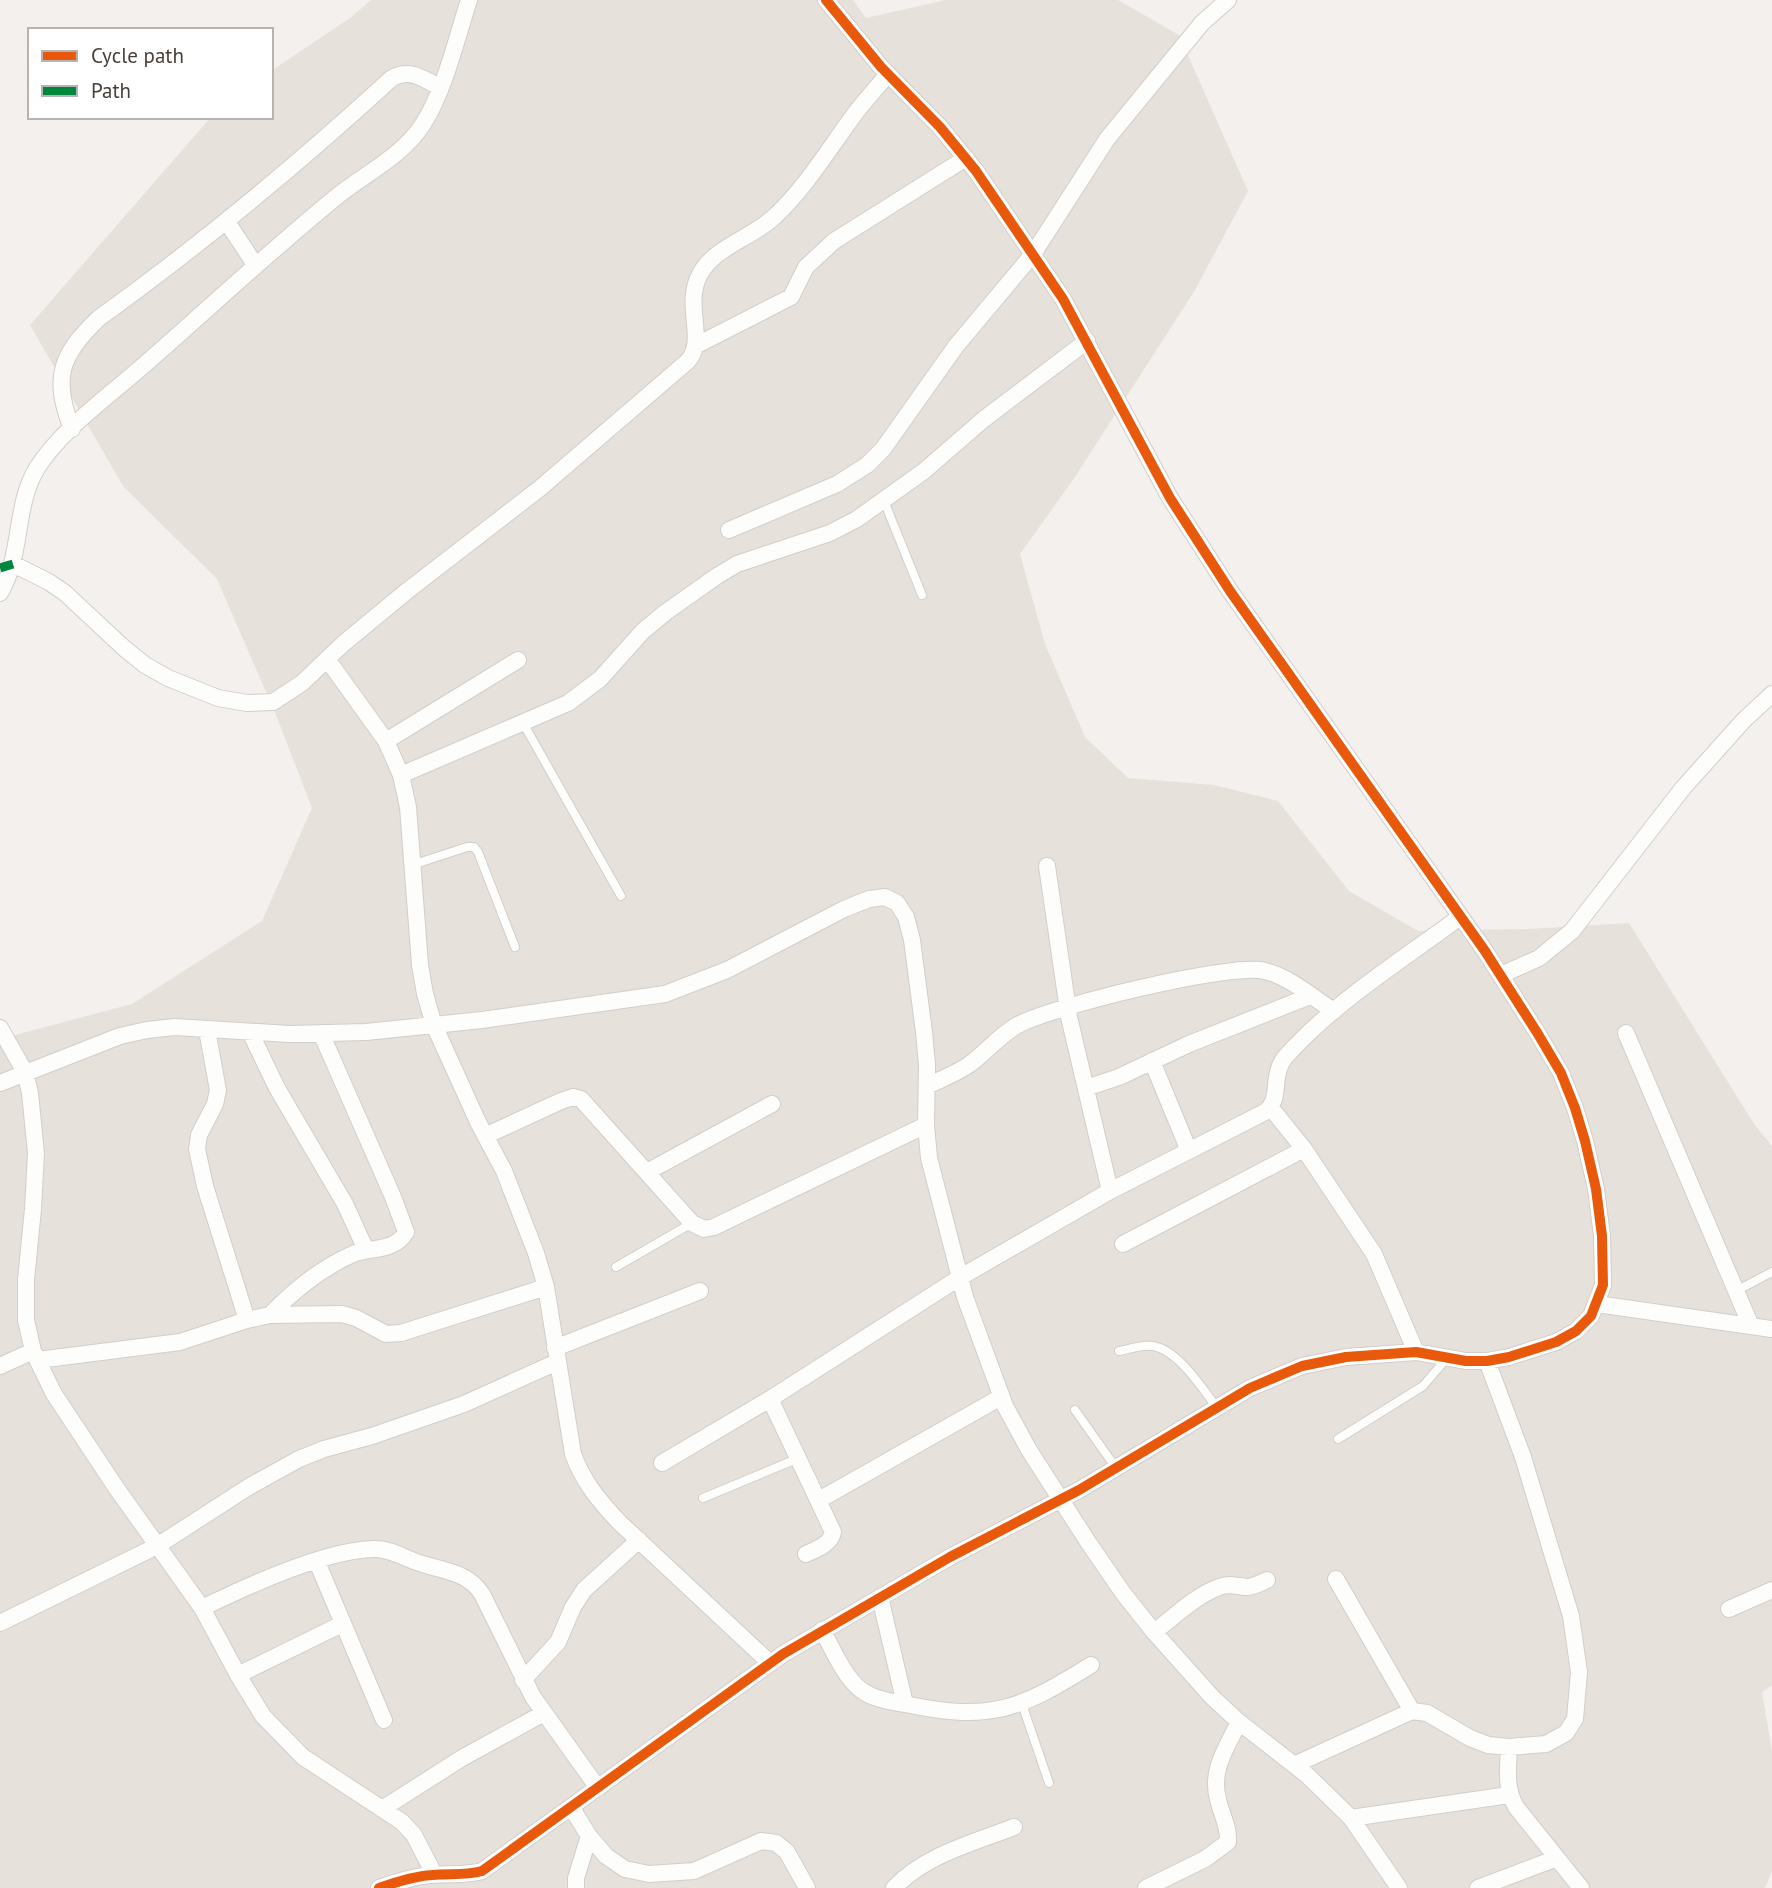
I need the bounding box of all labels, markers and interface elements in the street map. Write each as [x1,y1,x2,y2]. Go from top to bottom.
legend [28,28,273,119]
text: Cycle path [91,42,184,69]
text: Path [91,77,131,104]

